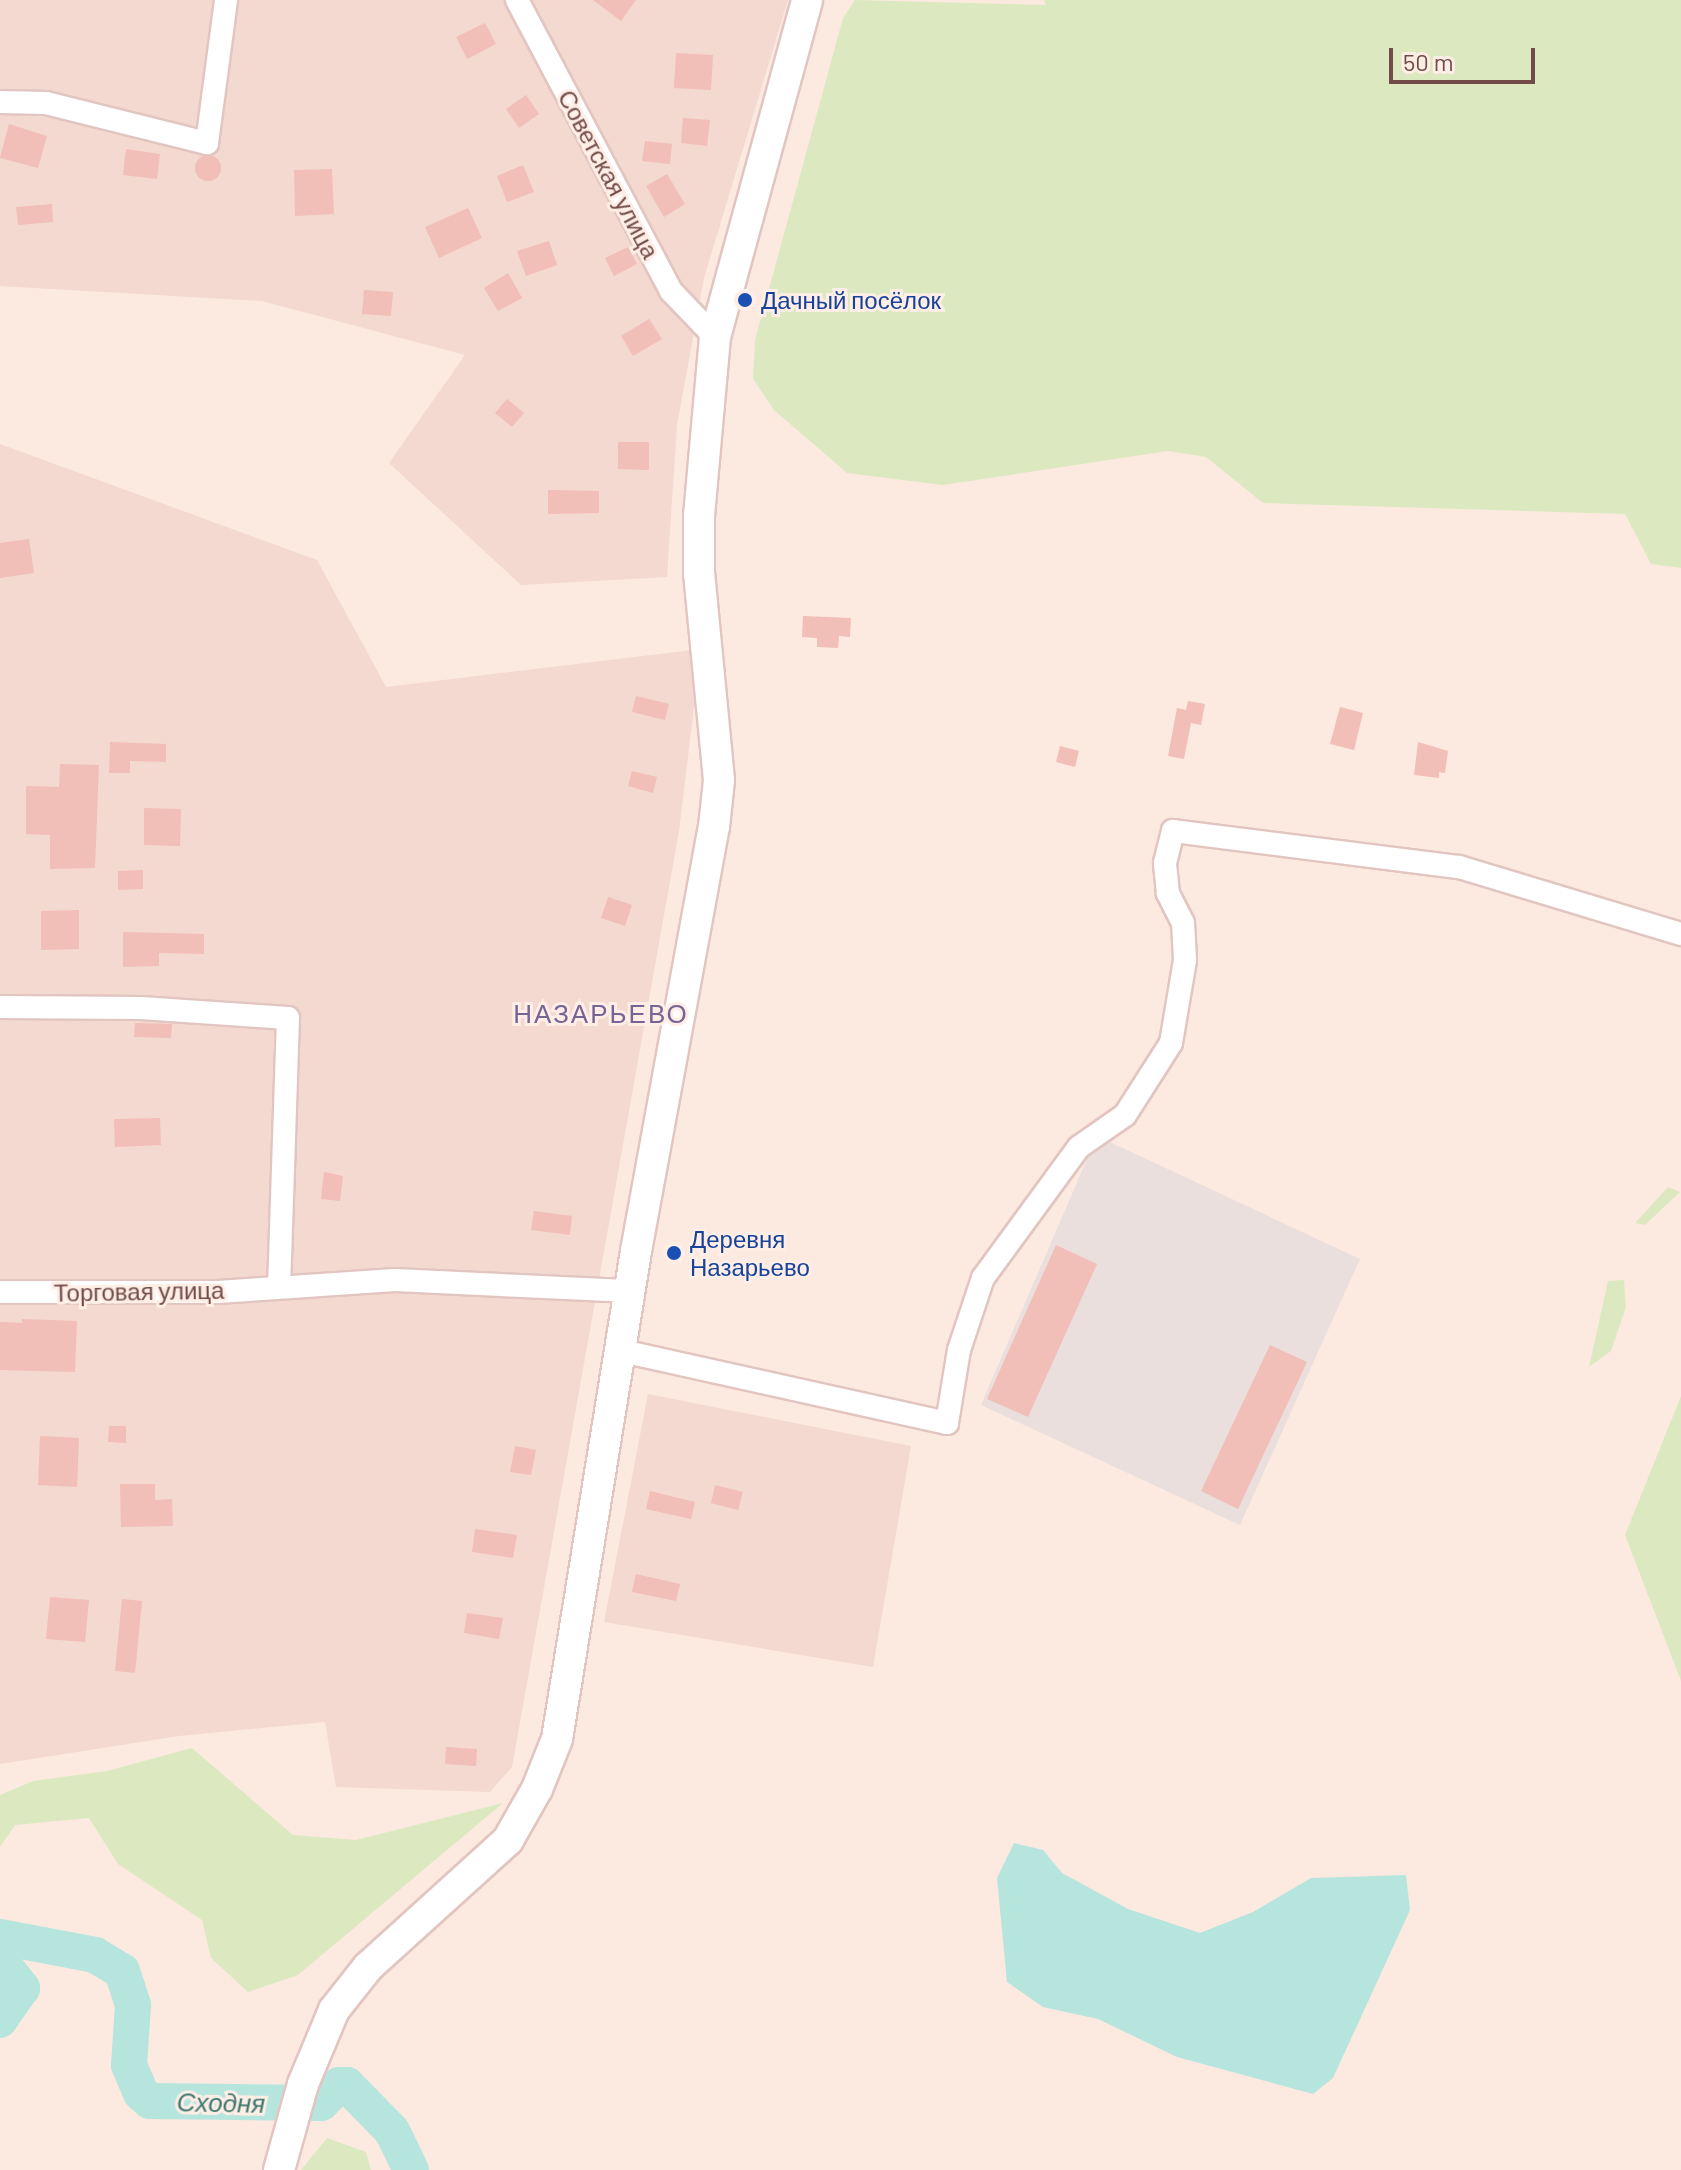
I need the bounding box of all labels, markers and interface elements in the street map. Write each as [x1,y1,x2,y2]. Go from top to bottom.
scale bar [1393,32,1539,82]
text: 50 m [1403,47,1454,76]
street label: Советская улица [552,85,666,263]
place label: Дачный посёлок [761,286,941,314]
marker: Дачный посёлок [736,291,754,309]
district label: НАЗАРЬЕВО [513,997,689,1029]
place label: Деревня Назарьево [690,1225,810,1281]
marker: Деревня Назарьево [665,1244,683,1262]
street label: Торговая улица [53,1275,225,1307]
water label: Сходня [176,2086,266,2118]

